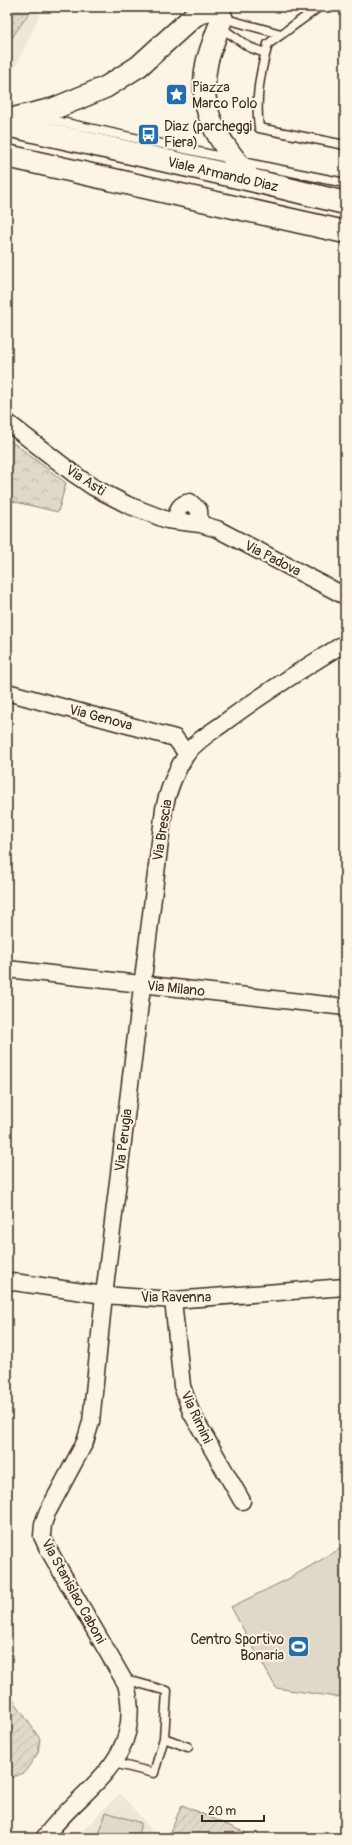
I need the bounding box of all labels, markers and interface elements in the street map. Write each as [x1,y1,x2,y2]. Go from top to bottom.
place label: Piazza Marco Polo [192,79,258,112]
place icon: Piazza Marco Polo [163,82,189,108]
place label: Diaz (parcheggi Fiera) [164,118,253,151]
bus stop icon: Diaz (parcheggi Fiera) [135,121,161,147]
street label: Viale Armando Diaz [166,153,280,196]
street label: Via Asti [63,461,109,500]
street label: Via Padova [242,537,304,580]
street label: Via Genova [67,701,134,734]
street label: Via Brescia [149,798,176,862]
street label: Via Milano [146,977,206,1000]
street label: Via Perugia [111,1108,136,1172]
street label: Via Ravenna [141,1289,211,1306]
street label: Via Rimini [177,1388,216,1447]
street label: Via Stanislao Caboni [38,1536,110,1647]
place label: Centro Sportivo Bonaria [190,1631,284,1664]
sports icon: Centro Sportivo Bonaria [286,1634,312,1660]
scale bar [202,1797,264,1823]
text: 20 m [208,1804,237,1819]

